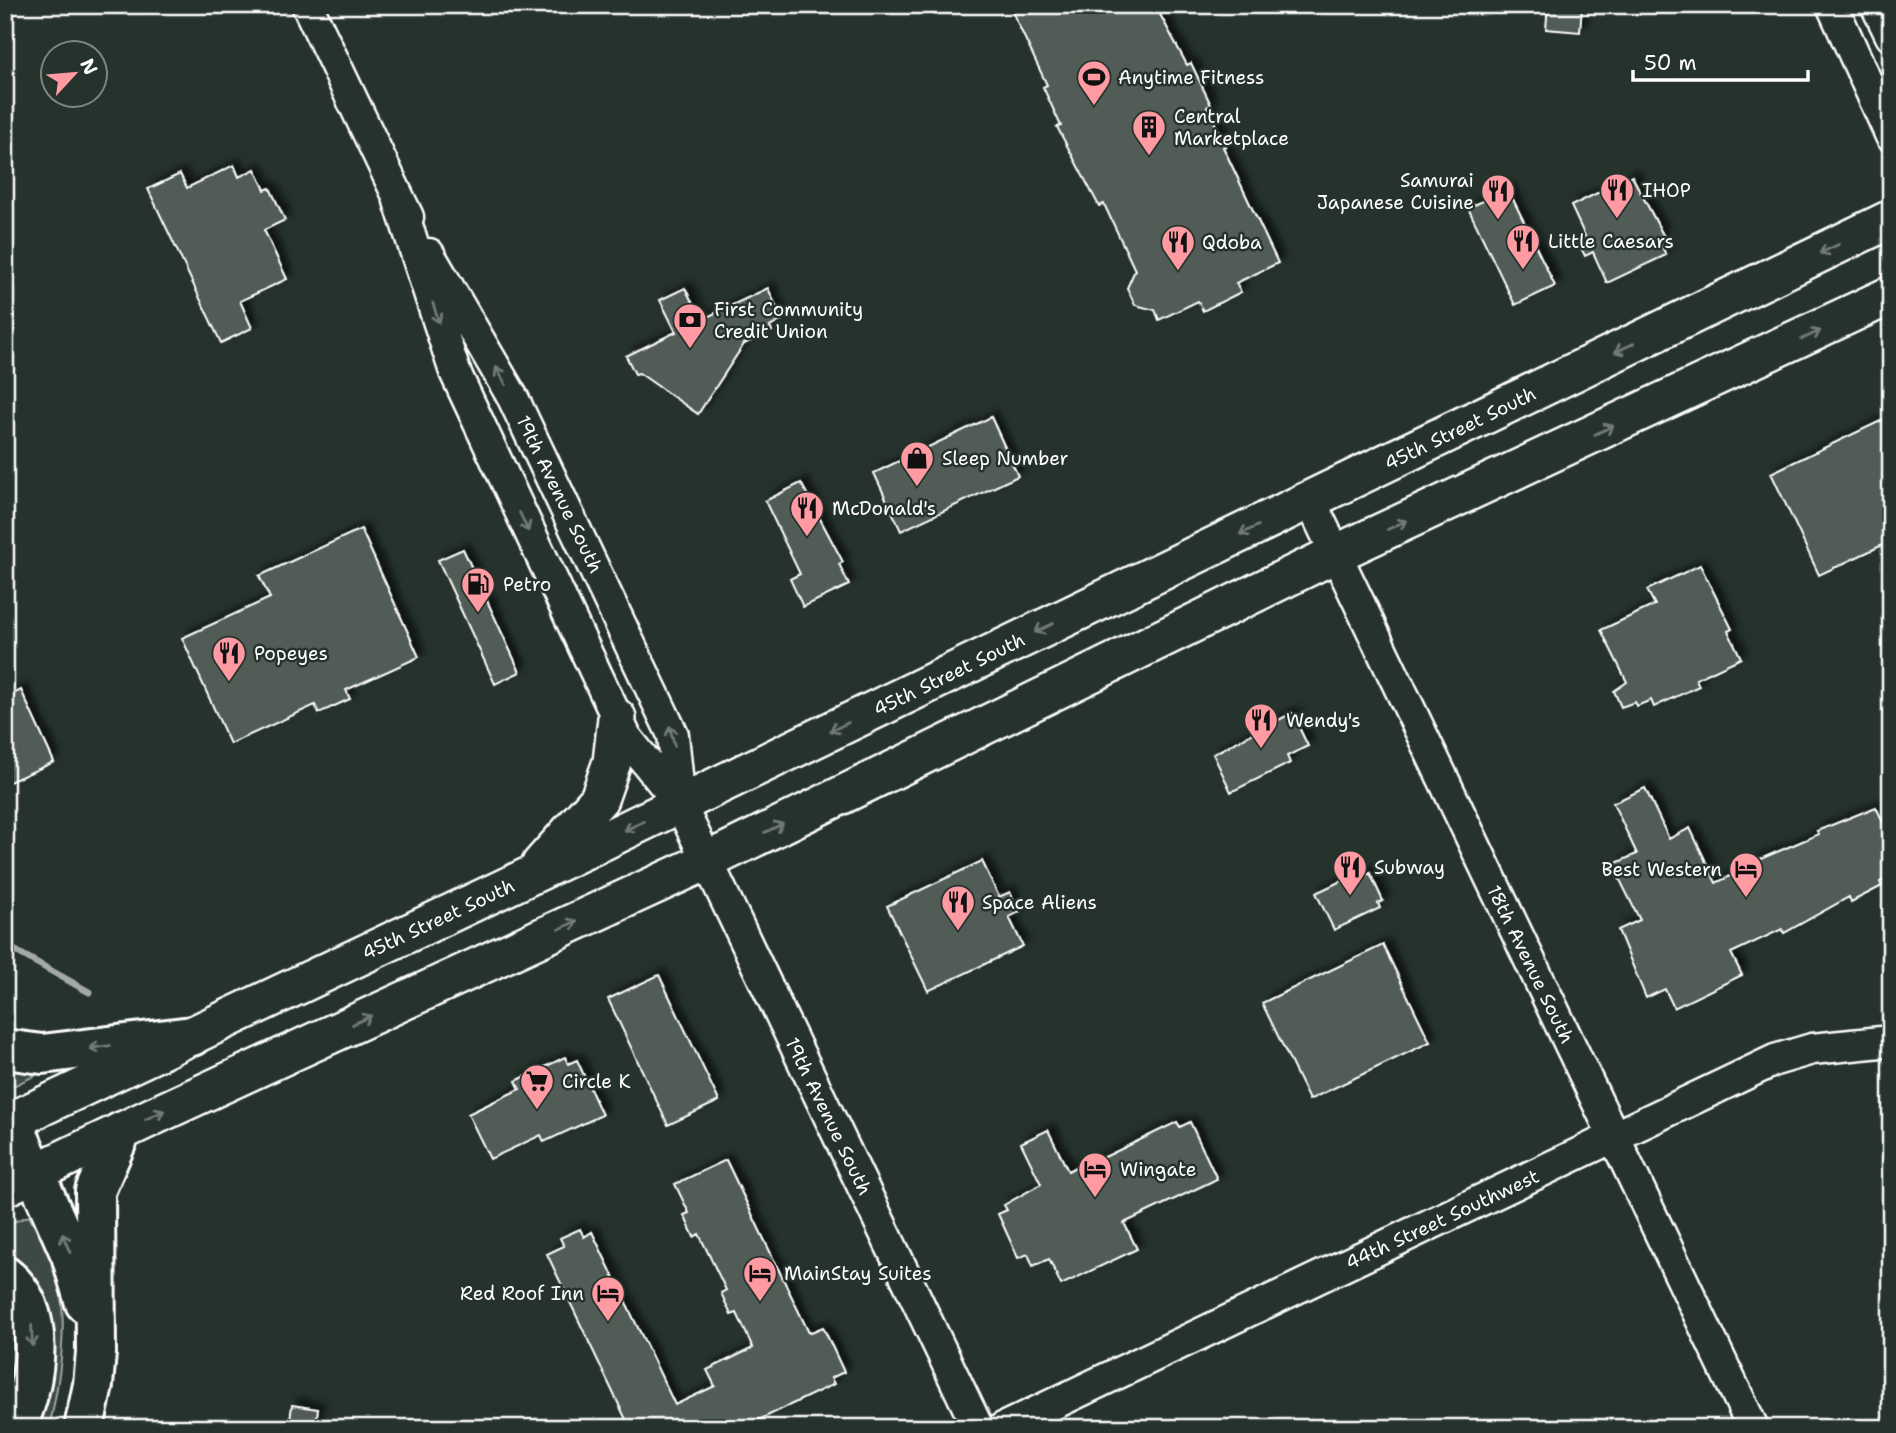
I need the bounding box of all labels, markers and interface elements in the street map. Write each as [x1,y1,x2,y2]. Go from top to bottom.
north arrow [38,38,108,108]
scale bar [1633,38,1808,82]
text: 50 m [1644,49,1697,77]
text: N [74,55,103,79]
sports icon: Anytime Fitness [1075,58,1113,107]
place label: Anytime Fitness [1118,65,1264,90]
place label: Central Marketplace [1174,104,1289,151]
building icon: Central Marketplace [1130,108,1168,157]
place label: Samurai Japanese Cuisine [1317,168,1474,215]
restaurant icon: IHOP [1598,171,1636,220]
restaurant icon: Samurai Japanese Cuisine [1479,172,1517,221]
place label: IHOP [1642,178,1691,203]
restaurant icon: Little Caesars [1504,222,1542,271]
restaurant icon: Qdoba [1159,223,1197,272]
place label: Little Caesars [1548,229,1674,254]
place label: Qdoba [1202,230,1262,255]
one-way arrow [1819,243,1840,256]
place label: First Community Credit Union [714,297,863,344]
one-way arrow [430,301,443,323]
bank icon: First Community Credit Union [671,301,709,350]
one-way arrow [1800,327,1821,340]
one-way arrow [1614,342,1636,355]
one-way arrow [494,367,508,387]
street label: 45th Street South [1380,381,1540,476]
street label: 19th Avenue South [510,411,609,577]
one-way arrow [1593,423,1614,436]
shop icon: Sleep Number [898,439,936,488]
place label: Sleep Number [942,446,1069,471]
restaurant icon: McDonald's [788,489,826,538]
place label: McDonald's [832,496,936,521]
one-way arrow [518,511,531,532]
one-way arrow [1386,518,1407,531]
one-way arrow [1239,523,1260,537]
fuel station icon: Petro [459,565,497,614]
place label: Petro [503,572,551,597]
one-way arrow [1034,622,1055,636]
street label: 45th Street South [869,627,1029,722]
restaurant icon: Popeyes [210,634,248,683]
place label: Popeyes [254,641,328,666]
restaurant icon: Wendy's [1242,701,1280,750]
place label: Wendy's [1286,708,1361,733]
one-way arrow [829,721,850,734]
one-way arrow [664,725,678,748]
one-way arrow [624,820,645,833]
one-way arrow [763,821,784,834]
restaurant icon: Subway [1331,848,1369,897]
hotel icon: Best Western [1727,850,1765,899]
place label: Subway [1374,855,1445,880]
place label: Best Western [1602,857,1722,882]
street label: 45th Street South [358,873,519,966]
street label: 18th Avenue South [1481,881,1580,1047]
restaurant icon: Space Aliens [939,883,977,932]
place label: Space Aliens [982,890,1097,915]
one-way arrow [557,918,579,931]
one-way arrow [351,1013,372,1026]
street label: 19th Avenue South [779,1033,878,1199]
one-way arrow [90,1041,112,1054]
supermarket icon: Circle K [518,1062,556,1111]
place label: Circle K [562,1069,631,1094]
one-way arrow [144,1108,165,1121]
hotel icon: Wingate [1076,1150,1114,1199]
place label: Wingate [1120,1157,1196,1182]
street label: 44th Street Southwest [1341,1164,1543,1275]
one-way arrow [59,1233,72,1255]
hotel icon: MainStay Suites [741,1254,779,1303]
place label: MainStay Suites [784,1261,932,1286]
hotel icon: Red Roof Inn [589,1274,627,1323]
place label: Red Roof Inn [460,1281,584,1306]
one-way arrow [26,1324,39,1347]

